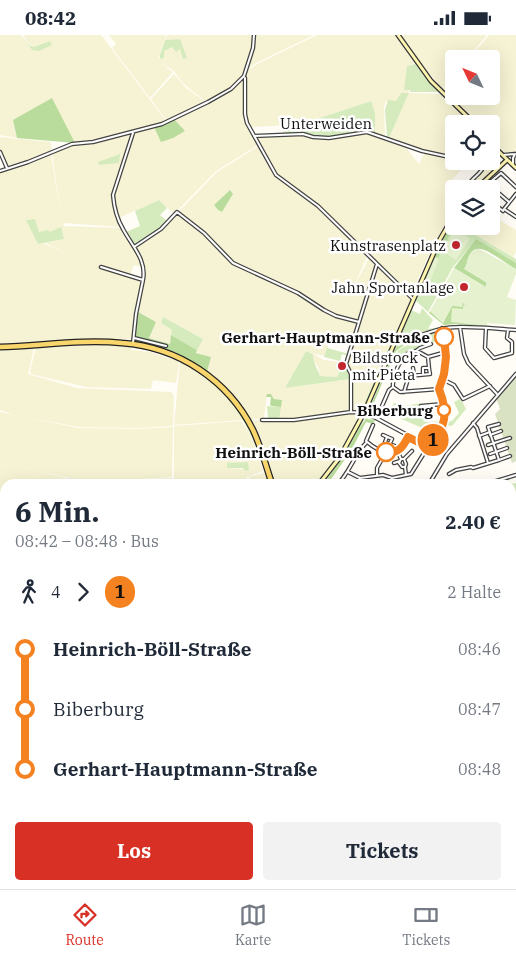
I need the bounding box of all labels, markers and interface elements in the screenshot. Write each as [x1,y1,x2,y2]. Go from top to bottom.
text: 08:42 [25,6,76,30]
north arrow [445,50,500,105]
map controls [445,50,500,235]
street label: Unterweiden [280,114,372,133]
button: locate [445,115,500,170]
button: layers [445,180,500,235]
place label: Kunstrasenplatz [330,236,446,255]
marker: Kunstrasenplatz [450,239,462,251]
place label: Jahn Sportanlage [331,278,454,297]
marker: Jahn Sportanlage [458,281,470,293]
marker: Gerhart-Hauptmann-Straße [434,327,454,347]
place label: Gerhart-Hauptmann-Straße [221,328,430,347]
place label: Bildstock mit Pieta [352,348,418,384]
marker: Bildstock mit Pieta [336,360,348,372]
place label: Biberburg [357,401,433,420]
marker: Biberburg [437,403,451,417]
line badge: 1 [417,424,449,456]
text: 1 [428,428,438,451]
marker: Heinrich-Böll-Straße [376,442,396,462]
place label: Heinrich-Böll-Straße [215,443,372,462]
text: 6 Min. [15,493,99,530]
text: 2.40 € [445,510,501,534]
text: 08:42 – 08:48 · Bus [15,531,159,551]
icon: walk [15,578,43,606]
icon: forward [69,578,97,606]
text: 1 [115,580,125,603]
text: 4 [51,582,61,602]
text: 2 Halte [447,582,501,602]
text: Heinrich-Böll-Straße [53,637,251,661]
text: 08:46 [458,639,501,659]
text: Biberburg [53,697,144,721]
text: 08:47 [458,699,501,719]
text: Gerhart-Hauptmann-Straße [53,757,317,781]
text: 08:48 [458,759,501,779]
button: Los [15,822,253,880]
button: Tickets [263,822,501,880]
tab: Route [66,901,104,949]
tab: Karte [235,901,271,949]
tab: Tickets [402,901,450,949]

